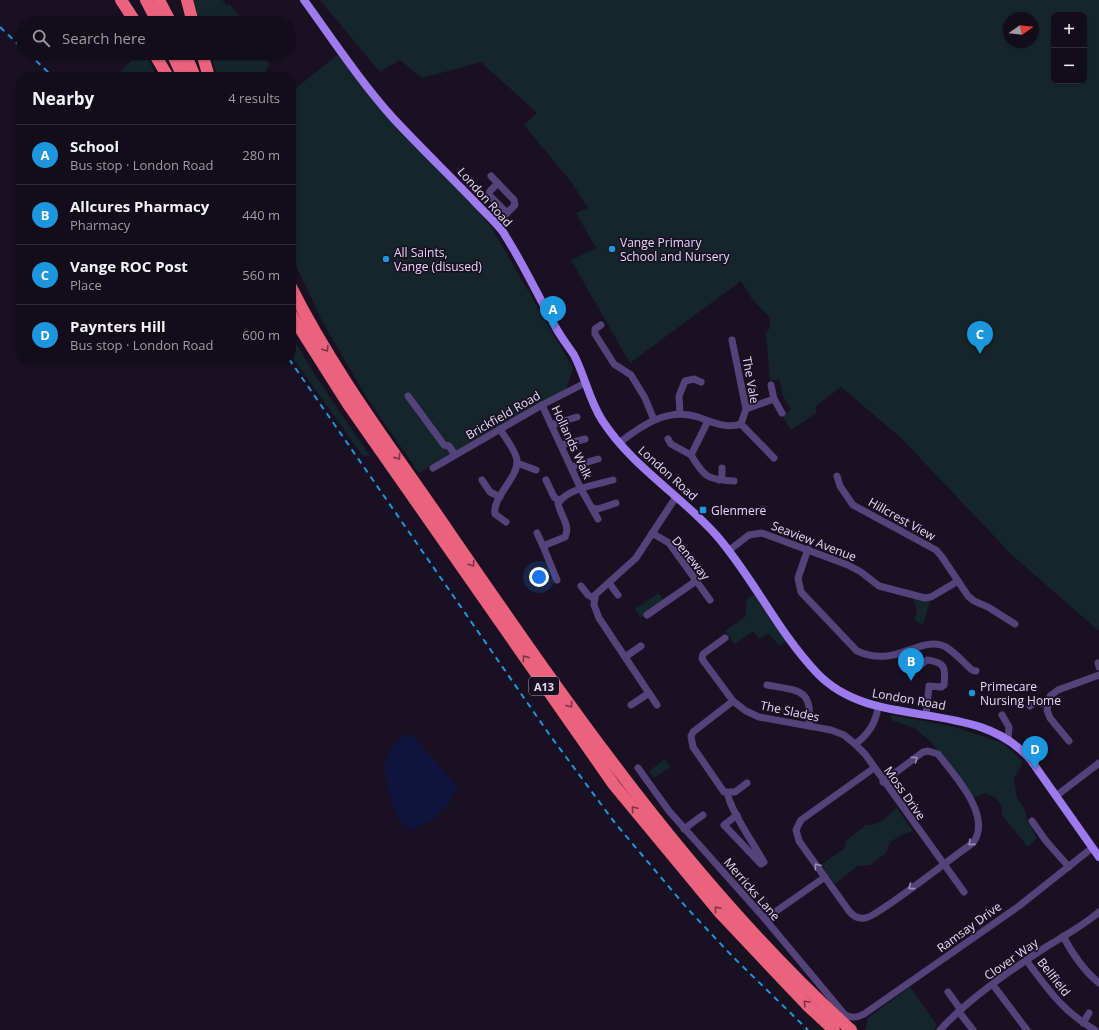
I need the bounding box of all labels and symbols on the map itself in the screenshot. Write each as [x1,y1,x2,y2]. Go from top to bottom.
north arrow [1003,12,1039,48]
street label: London Road [454,164,516,230]
place label: Vange Primary School and Nursery [620,234,730,265]
place label: All Saints, Vange (disused) [394,244,482,275]
marker: Vange Primary School and Nursery [607,244,617,254]
marker: All Saints, Vange (disused) [381,254,391,264]
pin: A [540,296,566,329]
pin: C [967,321,993,354]
one-way arrow [321,345,328,352]
street label: The Vale [739,355,764,405]
street label: Brickfield Road [463,387,543,443]
street label: Hollands Walk [548,402,597,482]
street label: London Road [635,442,701,504]
one-way arrow [393,453,401,460]
street label: Hillcrest View [865,493,939,545]
place label: Glenmere [711,502,767,519]
marker: Glenmere [698,505,708,515]
street label: Seaview Avenue [769,517,859,565]
street label: Deneway [668,533,714,584]
one-way arrow [467,560,475,567]
your location [529,567,549,587]
pin: B [898,648,924,681]
one-way arrow [522,655,530,662]
road number: A13 [529,677,559,695]
place label: Primecare Nursing Home [980,678,1061,709]
street label: London Road [871,684,947,714]
marker: Primecare Nursing Home [967,688,977,698]
street label: The Slades [759,696,821,726]
one-way arrow [566,700,573,707]
pin: D [1022,736,1048,769]
one-way arrow [910,756,917,763]
street label: Moss Drive [880,763,930,823]
one-way arrow [631,806,638,813]
one-way arrow [968,838,976,845]
street label: Merricks Lane [720,854,784,924]
one-way arrow [815,863,822,870]
one-way arrow [908,883,915,890]
street label: Ramsay Drive [933,898,1005,956]
one-way arrow [714,906,721,913]
street label: Clover Way [981,934,1042,984]
street label: Bellfield [1034,954,1074,1000]
one-way arrow [803,1000,811,1008]

